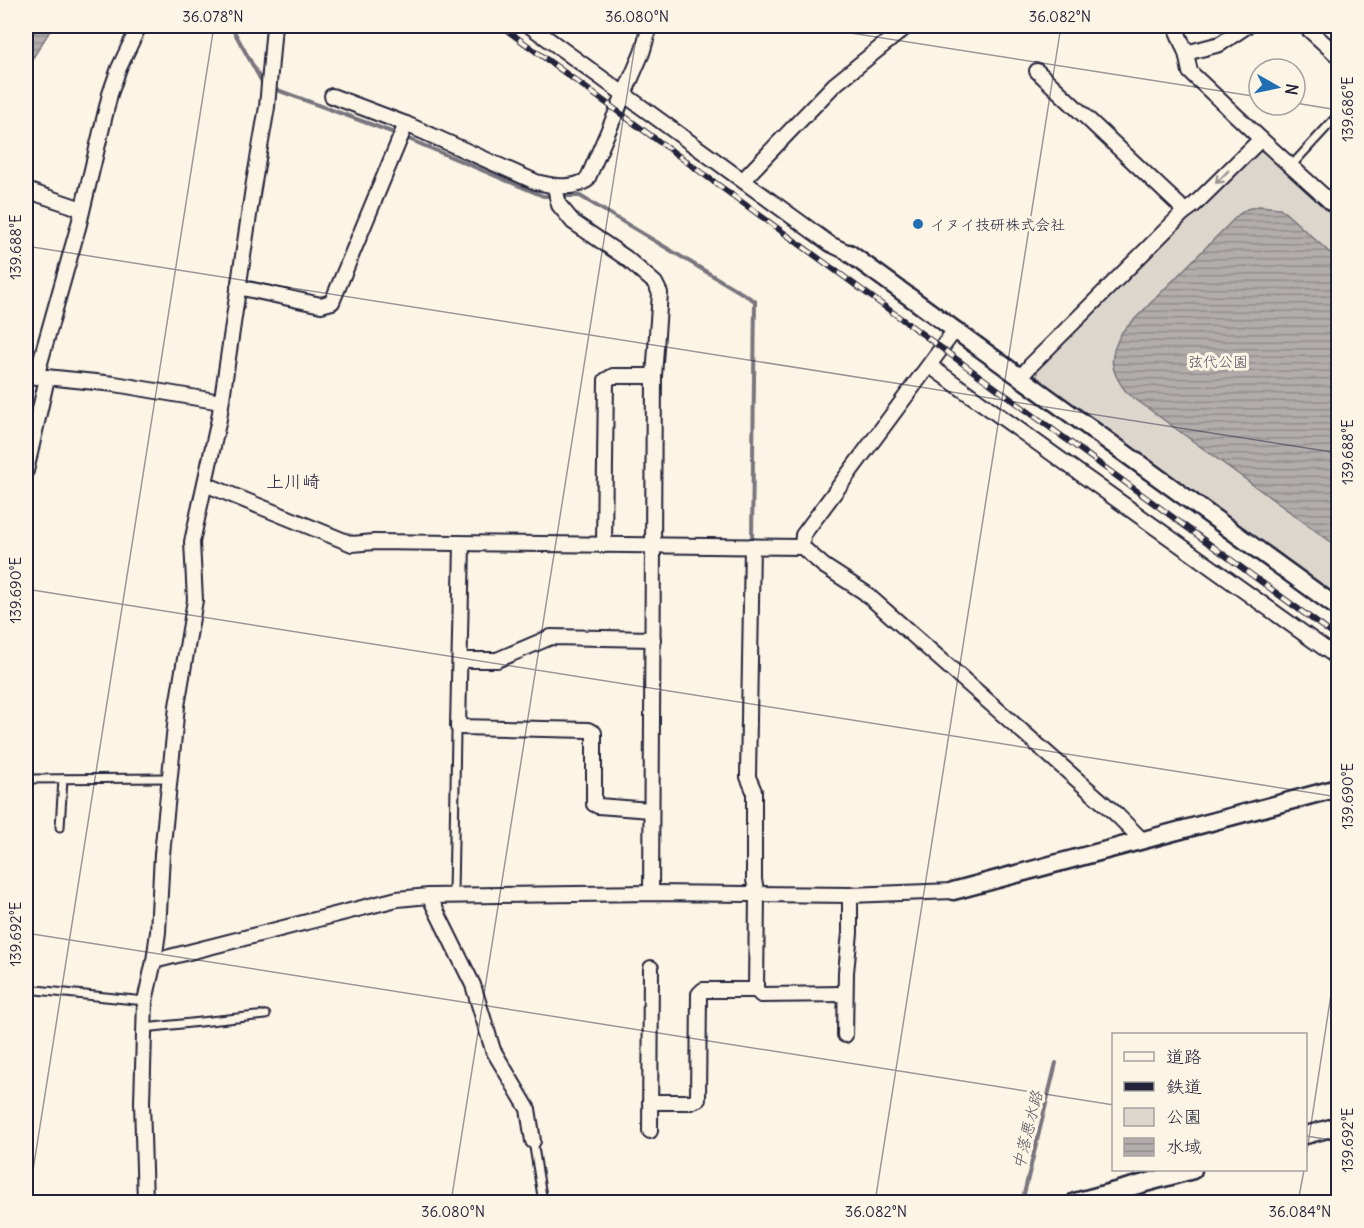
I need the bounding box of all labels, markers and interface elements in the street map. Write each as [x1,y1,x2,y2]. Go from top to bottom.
text: 36.078°N [182,7,244,26]
text: 36.080°N [605,7,669,26]
text: 36.082°N [1029,7,1091,26]
north arrow [1247,57,1307,117]
text: 139.686°E [1338,76,1357,142]
text: N [1281,82,1303,96]
one-way arrow [1215,169,1230,184]
text: 139.688°E [6,214,25,280]
place label: イヌイ技研株式会社 [930,215,1065,234]
marker: イヌイ技研株式会社 [911,217,925,231]
park label: 弦代公園 [1188,352,1248,371]
text: 139.688°E [1338,419,1357,485]
district label: 上川崎 [266,470,320,493]
text: 139.690°E [6,556,25,623]
text: 139.690°E [1338,762,1357,829]
text: 139.692°E [6,901,25,967]
legend [1112,1033,1307,1171]
text: 道路 [1166,1045,1202,1068]
text: 鉄道 [1166,1075,1202,1098]
water label: 中落悪水路 [1008,1088,1047,1171]
text: 公園 [1166,1105,1202,1128]
text: 139.692°E [1338,1107,1357,1173]
text: 水域 [1166,1135,1202,1158]
text: 36.080°N [421,1202,485,1221]
text: 36.082°N [845,1202,907,1221]
text: 36.084°N [1269,1202,1331,1221]

